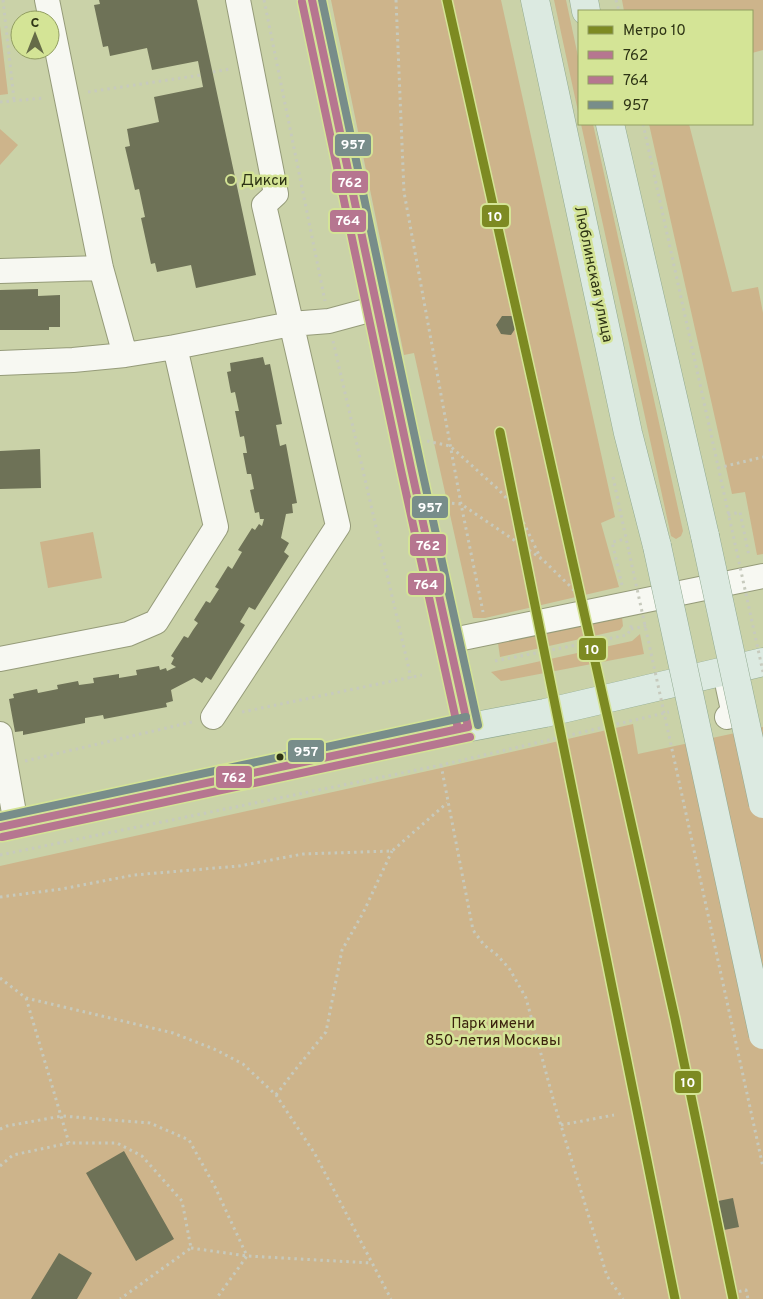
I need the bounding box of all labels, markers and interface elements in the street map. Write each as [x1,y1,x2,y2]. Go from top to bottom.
north arrow [10,10,60,60]
legend [578,10,753,125]
text: С [31,15,40,32]
text: Метро 10 [623,22,686,41]
text: 762 [623,47,648,66]
text: 764 [623,72,648,91]
text: 957 [623,97,649,116]
line badge: 957 [334,133,372,157]
text: 957 [341,137,365,154]
line badge: 762 [331,170,369,194]
place label: Дикси [241,172,288,191]
marker: Дикси [225,174,237,186]
text: 762 [338,175,362,192]
line badge: 10 [481,204,510,228]
street label: Люблинская улица [569,204,616,344]
line badge: 764 [329,209,367,233]
text: 10 [488,209,502,226]
text: 764 [336,213,360,230]
line badge: 957 [411,495,449,519]
text: 957 [418,500,442,517]
line badge: 762 [409,533,447,557]
text: 762 [416,538,440,555]
line badge: 764 [407,572,445,596]
text: 764 [414,577,438,594]
line badge: 10 [578,637,607,661]
text: 10 [585,642,599,659]
line badge: 957 [287,739,325,763]
text: 957 [294,744,318,761]
unlabelled marker [275,752,285,762]
line badge: 762 [215,765,253,789]
text: 762 [222,770,246,787]
park label: Парк имени 850-летия Москвы [425,1015,561,1051]
line badge: 10 [674,1070,702,1094]
text: 10 [681,1075,695,1092]

